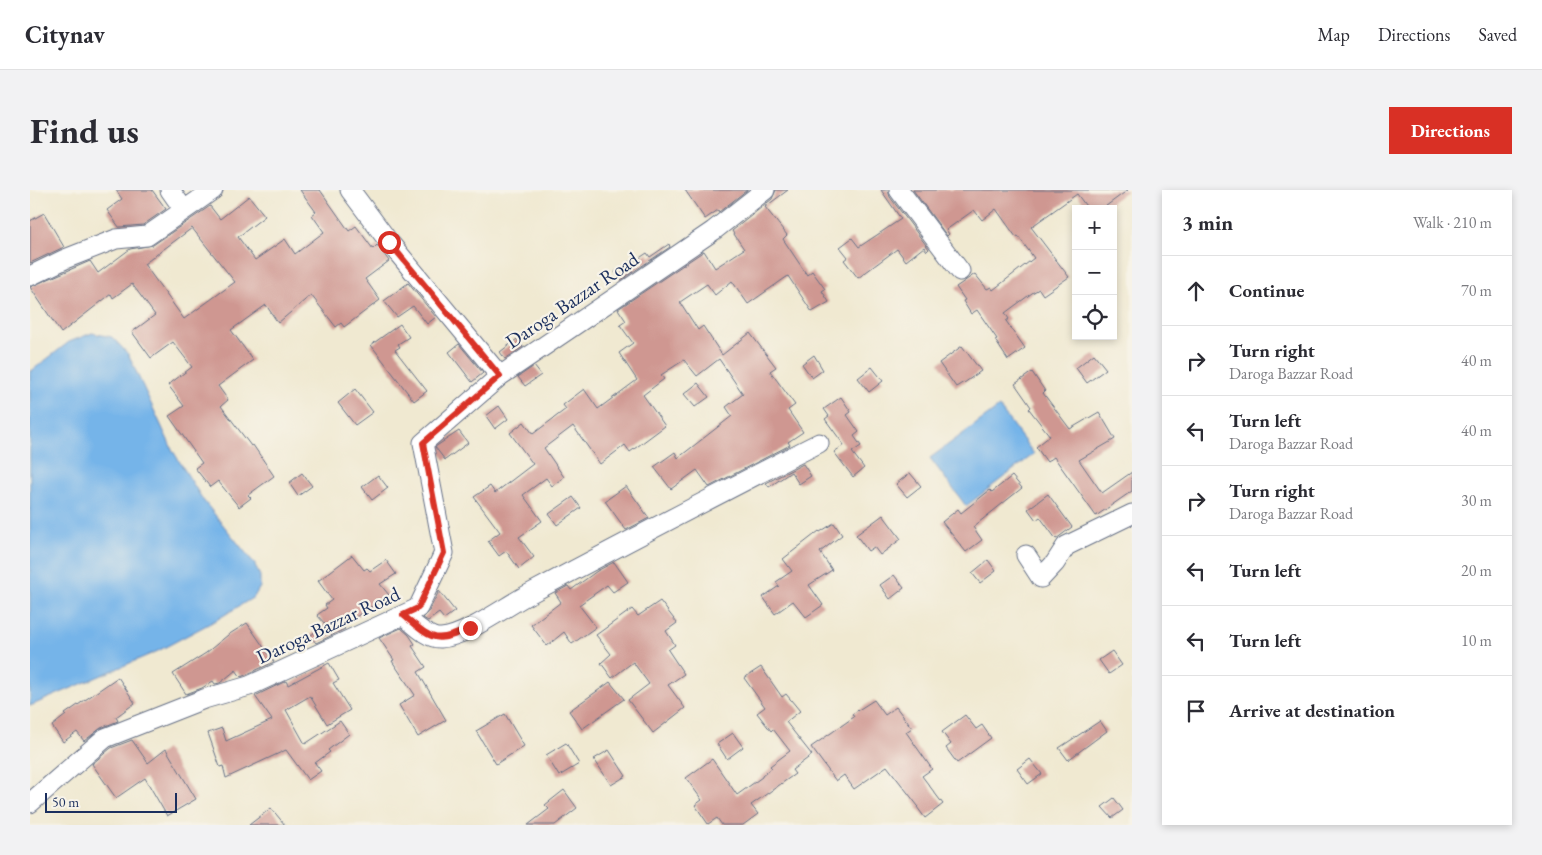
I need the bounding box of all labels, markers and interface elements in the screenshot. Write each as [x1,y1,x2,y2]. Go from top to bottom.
text: Citynav [25,19,105,50]
text: Map [1318,23,1350,46]
text: Directions [1378,23,1450,46]
text: Saved [1478,23,1517,46]
button: Directions [1389,107,1512,154]
text: Find us [30,108,139,153]
map controls [1072,205,1117,340]
button: + [1072,205,1117,250]
text: 3 min [1182,209,1233,236]
text: Walk · 210 m [1413,212,1492,233]
route start [378,231,401,254]
street label: Daroga Bazzar Road [500,245,644,354]
button: − [1072,250,1117,295]
icon: ahead [1182,277,1210,305]
text: Continue [1229,278,1304,303]
text: 70 m [1461,280,1492,301]
button: locate [1072,295,1117,340]
text: Turn right [1229,338,1315,363]
icon: right [1182,347,1210,375]
text: 40 m [1461,350,1492,371]
text: Daroga Bazzar Road [1229,363,1353,384]
text: Turn left [1229,408,1301,433]
icon: left [1182,417,1210,445]
text: 40 m [1461,420,1492,441]
text: Daroga Bazzar Road [1229,433,1353,454]
text: Turn right [1229,478,1315,503]
icon: right [1182,487,1210,515]
text: 30 m [1461,490,1492,511]
text: Daroga Bazzar Road [1229,503,1353,524]
icon: left [1182,557,1210,585]
text: Turn left [1229,558,1301,583]
text: 20 m [1461,560,1492,581]
street label: Daroga Bazzar Road [252,580,405,670]
route end [459,617,482,640]
icon: left [1182,627,1210,655]
text: Turn left [1229,628,1301,653]
text: 10 m [1461,630,1492,651]
icon: arrive [1182,697,1210,725]
text: Arrive at destination [1229,698,1395,723]
scale bar [45,790,178,813]
text: 50 m [52,793,79,811]

